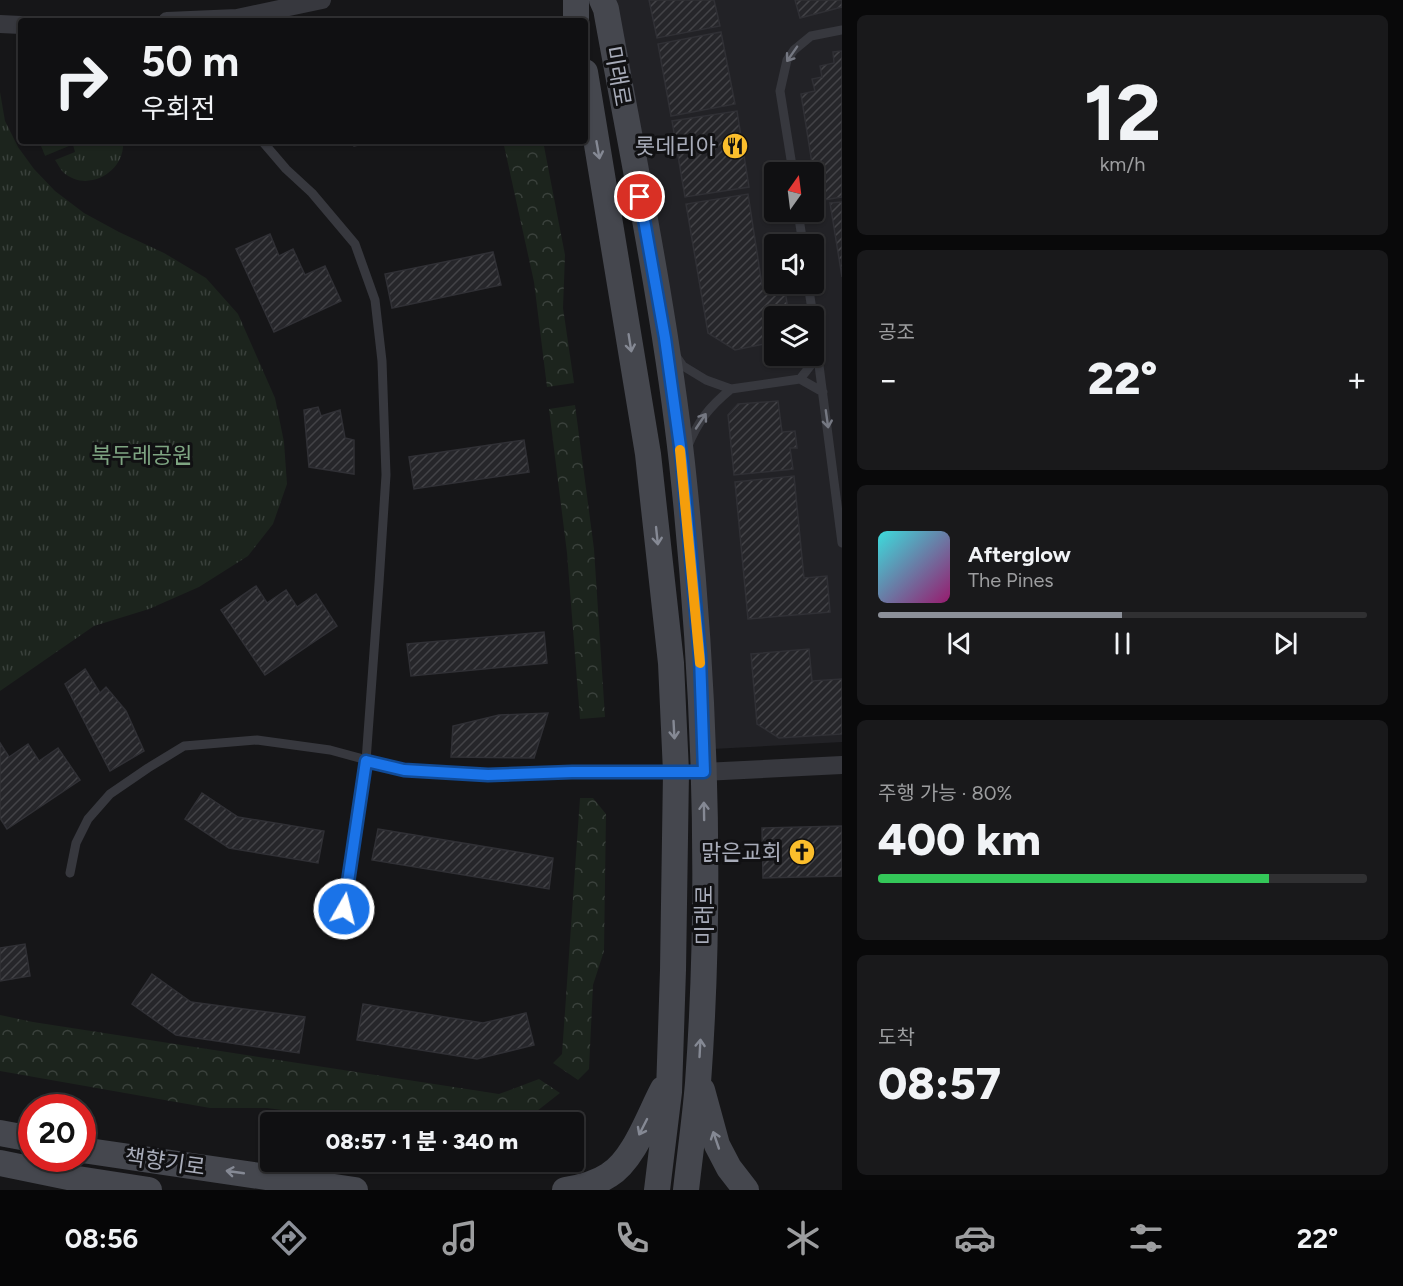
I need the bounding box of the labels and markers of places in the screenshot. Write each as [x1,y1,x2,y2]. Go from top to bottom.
restaurant icon: 롯데리아 [720,131,750,161]
place label: 롯데리아 [635,133,716,160]
pin [614,171,665,222]
church icon: 맑은교회 [787,837,817,867]
place label: 맑은교회 [701,839,782,866]

